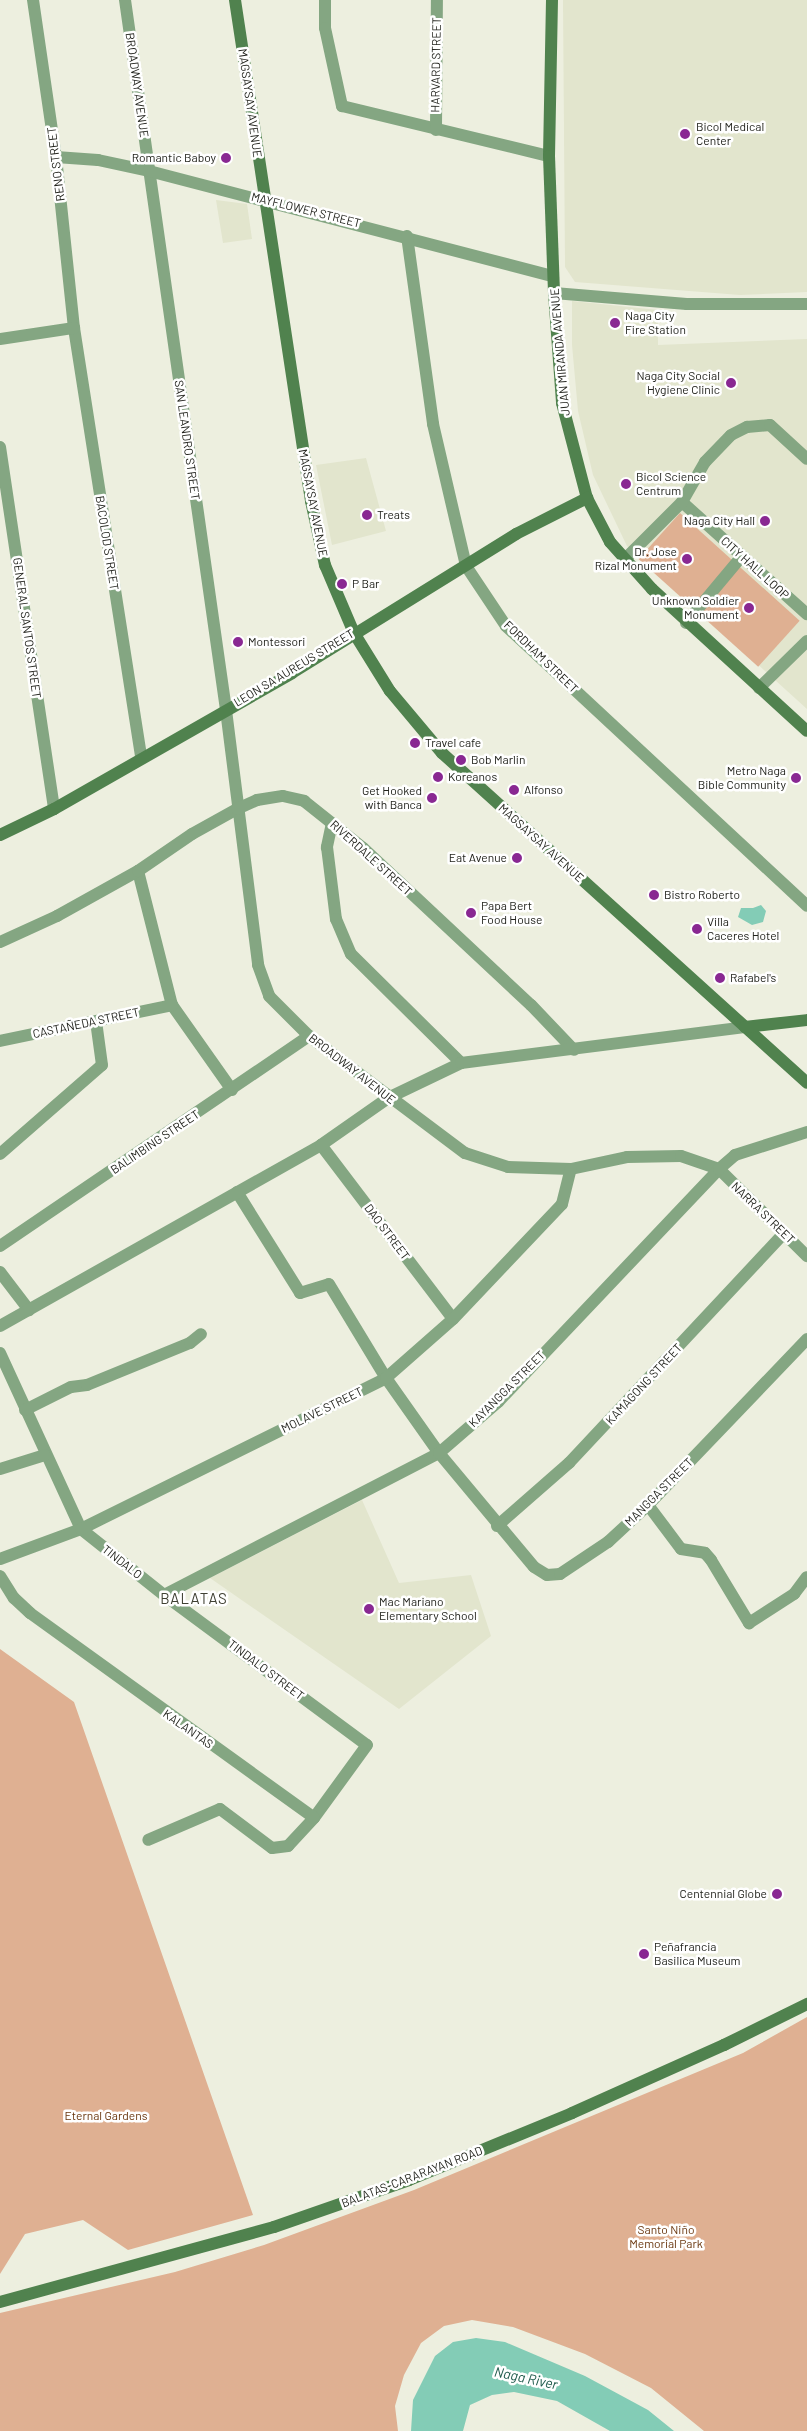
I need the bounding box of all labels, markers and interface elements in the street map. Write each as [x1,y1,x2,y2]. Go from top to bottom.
street label: HARVARD STREET [428,17,444,113]
street label: BROADWAY AVENUE [123,32,151,138]
street label: MAGSAYSAY AVENUE [235,48,265,158]
place label: Bicol Medical Center [696,120,764,148]
street label: RENO STREET [44,126,68,202]
marker: Bicol Medical Center [678,127,692,141]
place label: Romantic Baboy [132,151,216,165]
marker: Romantic Baboy [220,152,232,164]
street label: MAYFLOWER STREET [250,189,362,231]
street label: JUAN MIRANDA AVENUE [547,288,573,416]
place label: Naga City Fire Station [625,309,686,337]
marker: Naga City Fire Station [609,317,621,329]
place label: Naga City Social Hygiene Clinic [636,369,720,397]
marker: Naga City Social Hygiene Clinic [724,376,738,390]
street label: SAN LEANDRO STREET [171,379,203,501]
street label: MAGSAYSAY AVENUE [295,448,331,558]
place label: Bicol Science Centrum [636,470,706,498]
marker: Bicol Science Centrum [620,478,632,490]
street label: BACOLOD STREET [92,495,122,591]
place label: Treats [377,508,410,522]
marker: Treats [361,509,373,521]
place label: Naga City Hall [684,514,755,528]
marker: Naga City Hall [759,515,771,527]
street label: CITY HALL LOOP [718,534,792,602]
place label: Dr. Jose Rizal Monument [595,545,677,573]
marker: Dr. Jose Rizal Monument [681,553,693,565]
street label: GENERAL SANTOS STREET [10,557,44,699]
place label: P Bar [352,577,379,591]
marker: P Bar [336,578,348,590]
place label: Unknown Soldier Monument [652,594,739,622]
marker: Unknown Soldier Monument [743,602,755,614]
street label: FORDHAM STREET [501,618,581,696]
street label: LEON SA AUREUS STREET [231,626,357,710]
place label: Montessori [248,635,305,649]
marker: Montessori [232,636,244,648]
place label: Travel cafe [425,736,481,750]
marker: Travel cafe [409,737,421,749]
place label: Bob Marlin [471,753,525,767]
marker: Bob Marlin [455,754,467,766]
place label: Metro Naga Bible Community [698,764,786,792]
place label: Koreanos [448,770,497,784]
marker: Koreanos [432,771,444,783]
marker: Metro Naga Bible Community [790,772,802,784]
place label: Alfonso [524,783,563,797]
place label: Get Hooked with Banca [362,784,422,812]
marker: Alfonso [508,784,520,796]
marker: Get Hooked with Banca [426,792,438,804]
street label: MAGSAYSAY AVENUE [495,801,587,885]
street label: RIVERDALE STREET [327,817,415,899]
place label: Eat Avenue [449,851,507,865]
marker: Eat Avenue [511,852,523,864]
place label: Bistro Roberto [664,888,740,902]
marker: Bistro Roberto [648,889,660,901]
place label: Papa Bert Food House [481,899,542,927]
marker: Papa Bert Food House [465,907,477,919]
place label: Villa Caceres Hotel [707,915,779,943]
marker: Villa Caceres Hotel [691,923,703,935]
place label: Rafabel's [730,971,776,985]
marker: Rafabel's [714,972,726,984]
street label: CASTAÑEDA STREET [31,1005,141,1041]
street label: BROADWAY AVENUE [306,1031,398,1107]
street label: BALIMBING STREET [108,1107,202,1177]
street label: NARRA STREET [728,1179,798,1247]
street label: DAO STREET [361,1201,413,1263]
street label: KAMAGONG STREET [603,1340,685,1428]
street label: KAYANGGA STREET [466,1348,548,1430]
street label: MOLAVE STREET [279,1384,365,1436]
street label: MANGGA STREET [622,1455,696,1529]
street label: TINDALO [99,1542,145,1582]
district label: BALATAS [159,1590,229,1608]
place label: Mac Mariano Elementary School [379,1595,477,1623]
marker: Mac Mariano Elementary School [363,1603,375,1615]
street label: TINDALO STREET [225,1637,307,1703]
street label: KALANTAS [160,1707,216,1751]
place label: Centennial Globe [679,1887,767,1901]
marker: Centennial Globe [771,1888,783,1900]
place label: Peñafrancia Basilica Museum [654,1940,741,1968]
marker: Peñafrancia Basilica Museum [638,1948,650,1960]
park label: Eternal Gardens [65,2109,147,2123]
street label: BALATAS-CARARAYAN ROAD [339,2143,485,2211]
park label: Santo Niño Memorial Park [629,2223,703,2251]
water label: Naga River [493,2363,559,2393]

